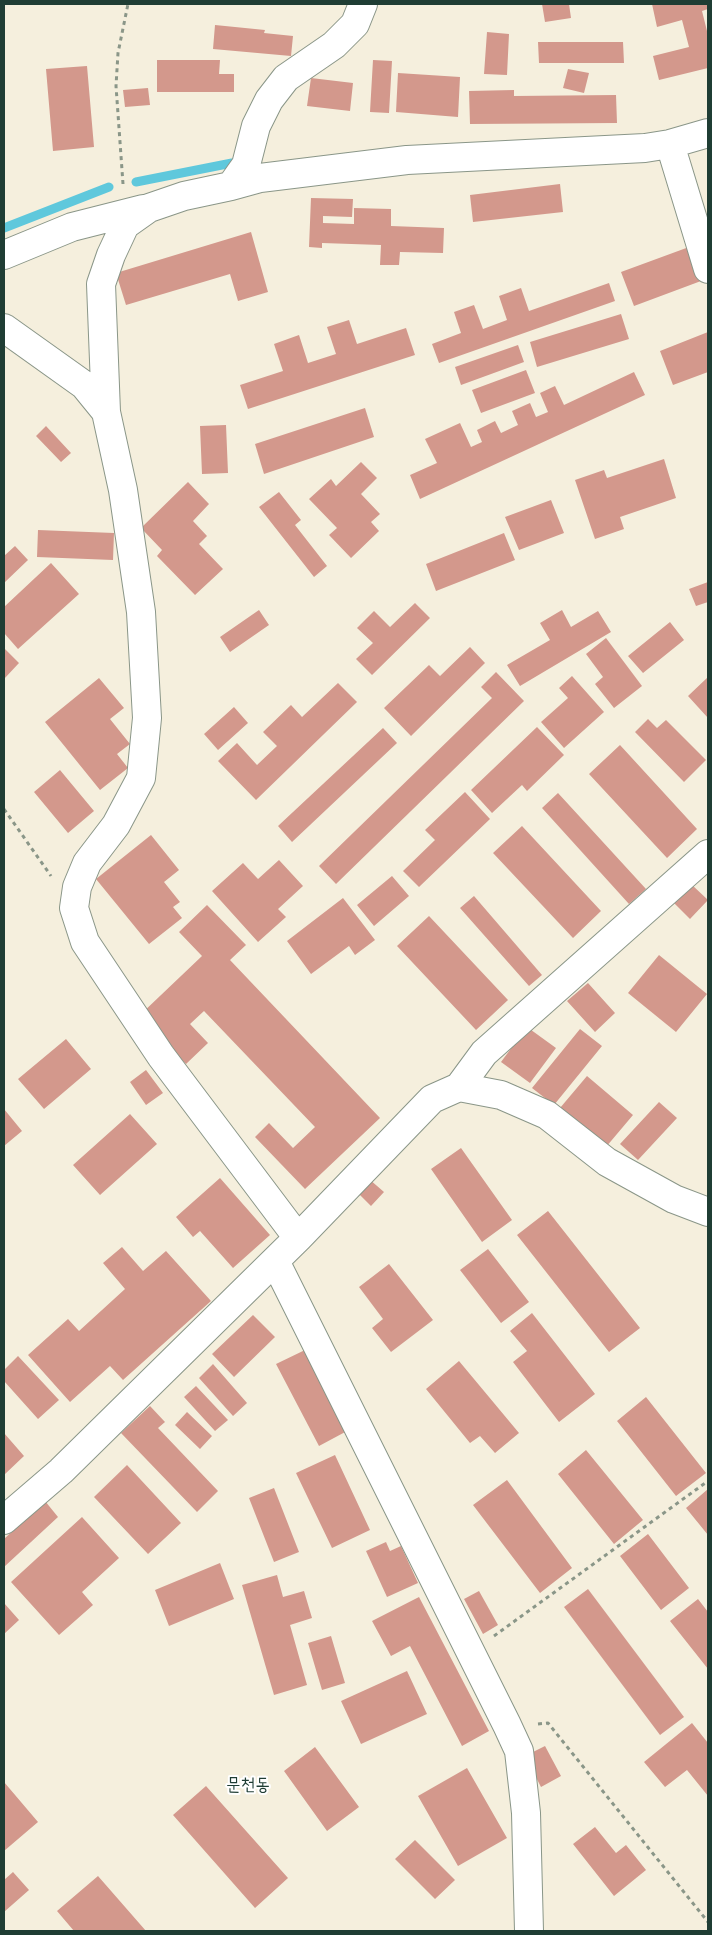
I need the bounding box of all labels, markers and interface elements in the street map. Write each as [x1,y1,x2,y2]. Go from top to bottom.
district label: 문천동 [226,1776,270,1798]

